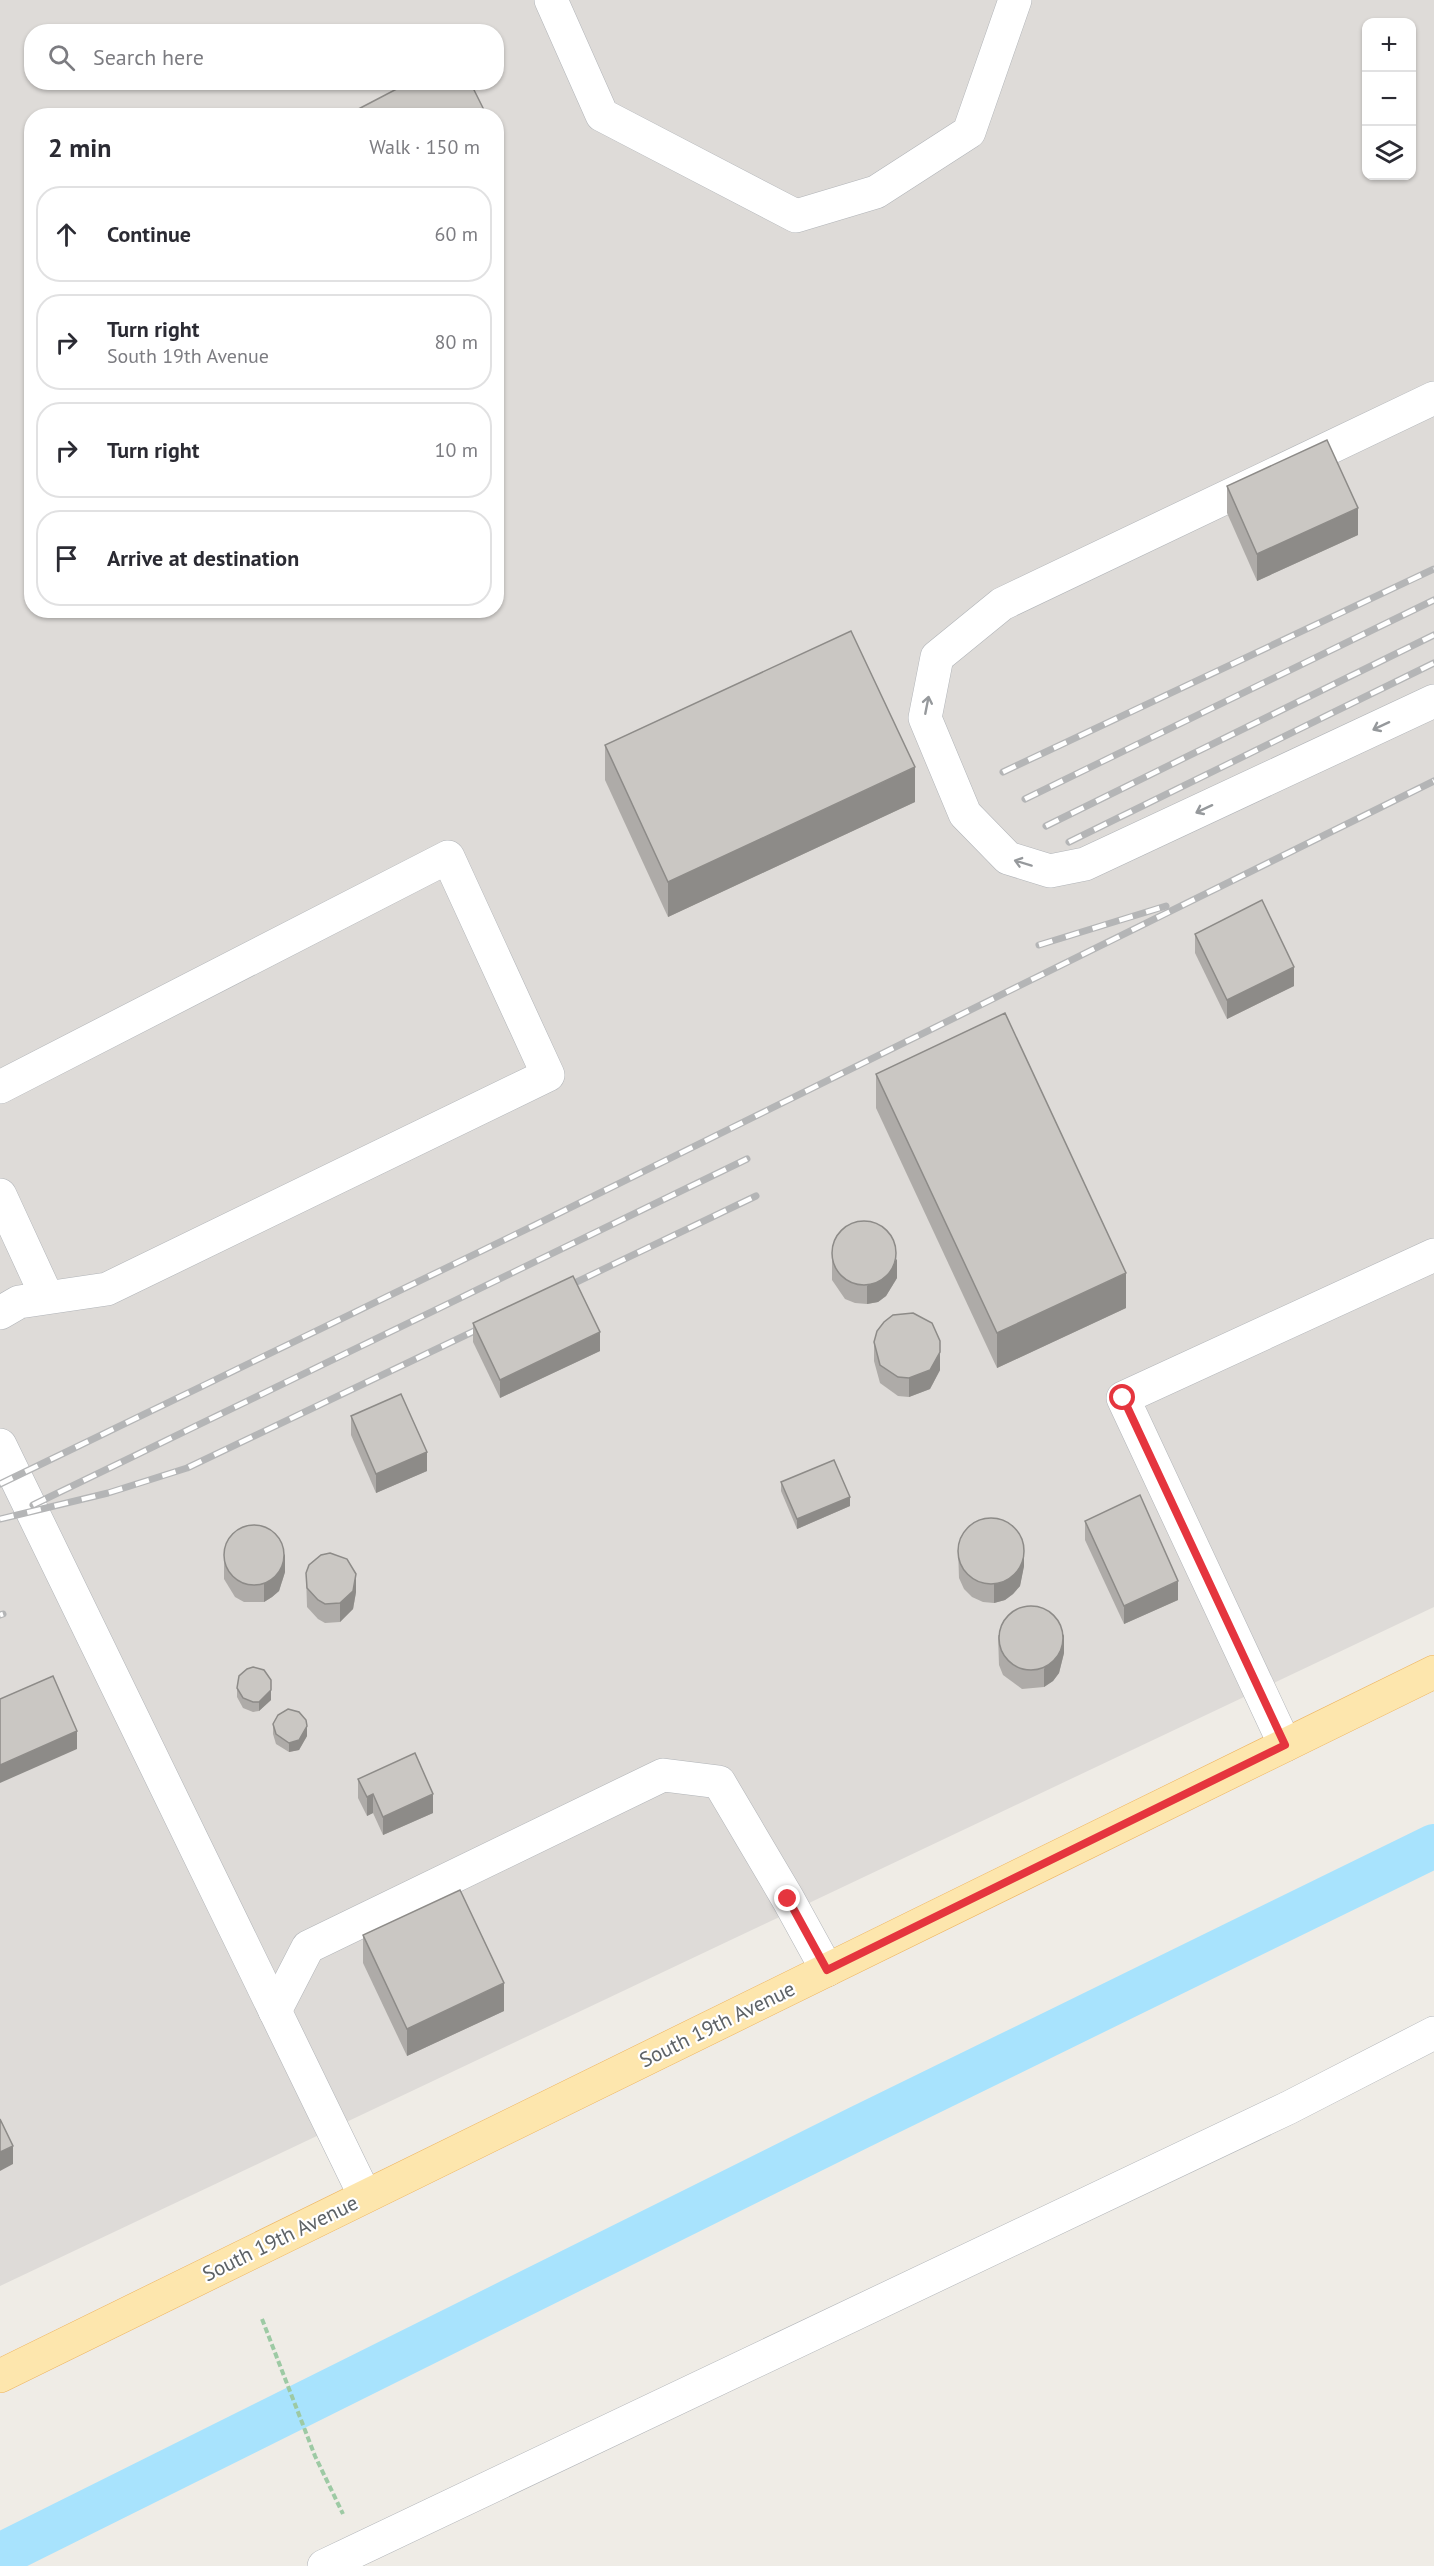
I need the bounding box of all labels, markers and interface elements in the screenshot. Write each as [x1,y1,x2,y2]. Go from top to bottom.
map controls [1362,18,1416,180]
button: + [1362,18,1416,72]
search box [24,24,504,90]
icon: search [45,41,78,74]
text: Search here [93,43,204,71]
button: − [1362,72,1416,126]
button: layers [1362,126,1416,180]
text: 2 min [48,131,111,164]
text: Walk · 150 m [369,134,480,160]
icon: ahead [50,218,83,251]
text: Continue [107,220,191,248]
text: 60 m [435,221,478,247]
text: Turn right [107,315,199,343]
icon: right [50,326,83,359]
text: 80 m [435,329,478,355]
text: South 19th Avenue [107,343,269,369]
icon: right [50,434,83,467]
text: Turn right [107,436,199,464]
text: 10 m [435,437,478,463]
icon: arrive [50,542,83,575]
text: Arrive at destination [107,544,299,572]
one-way arrow [922,696,933,716]
one-way arrow [1372,721,1390,733]
one-way arrow [1196,803,1214,815]
one-way arrow [1014,857,1033,868]
route start [1109,1384,1135,1410]
route end [774,1885,800,1911]
street label: South 19th Avenue [635,1975,799,2073]
street label: South 19th Avenue [198,2189,362,2287]

